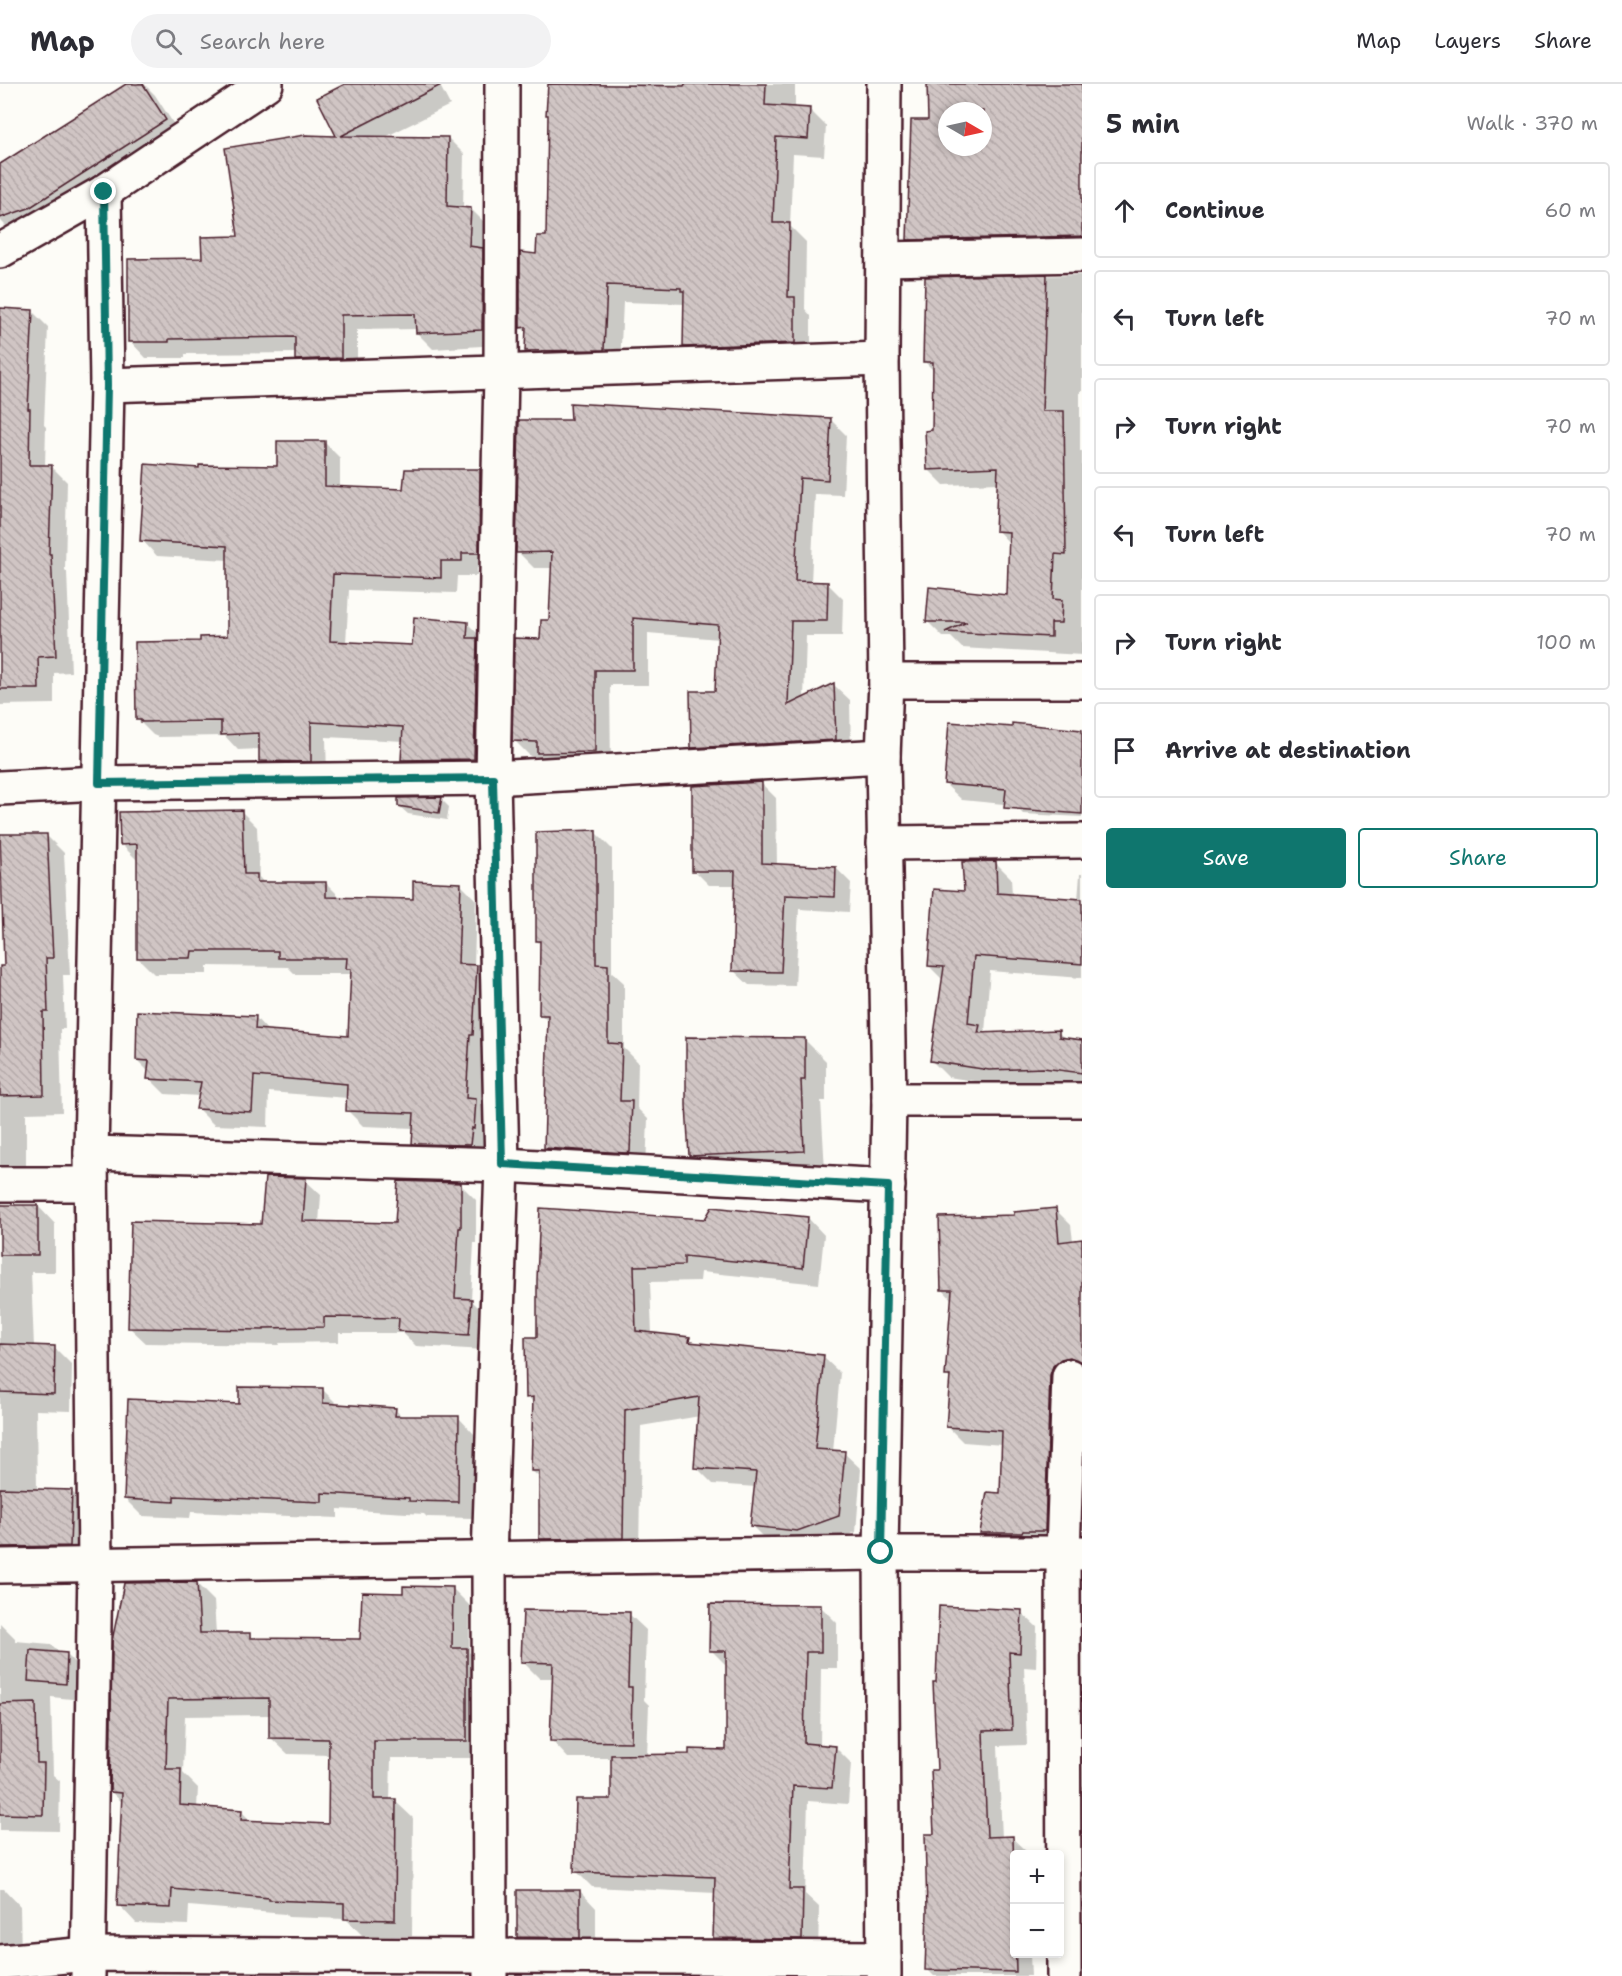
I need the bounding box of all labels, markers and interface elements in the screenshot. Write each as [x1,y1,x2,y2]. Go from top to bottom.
search box [131,14,551,68]
text: Map [30,22,95,60]
icon: search [152,25,185,58]
text: Search here [200,27,325,56]
text: Map [1356,27,1401,55]
text: Layers [1434,27,1501,55]
text: Share [1534,27,1592,55]
north arrow [938,102,992,156]
text: 5 min [1106,106,1180,141]
text: Walk · 370 m [1467,110,1598,136]
route end [90,178,116,204]
icon: ahead [1108,194,1141,227]
text: Continue [1165,196,1265,225]
text: 60 m [1544,197,1596,223]
icon: left [1108,302,1141,335]
text: Turn left [1165,304,1264,333]
text: 70 m [1544,305,1596,331]
icon: right [1108,410,1141,443]
text: Turn right [1165,412,1282,441]
text: 70 m [1544,413,1596,439]
icon: left [1108,518,1141,551]
text: Turn left [1165,520,1264,549]
text: 70 m [1544,521,1596,547]
icon: right [1108,626,1141,659]
text: Turn right [1165,628,1282,657]
text: 100 m [1536,629,1596,655]
icon: arrive [1108,734,1141,767]
text: Arrive at destination [1165,736,1411,765]
button: Save [1106,828,1346,888]
button: Share [1358,828,1598,888]
route start [867,1538,893,1564]
map controls [1010,1850,1064,1958]
button: + [1010,1850,1064,1904]
button: − [1010,1904,1064,1958]

